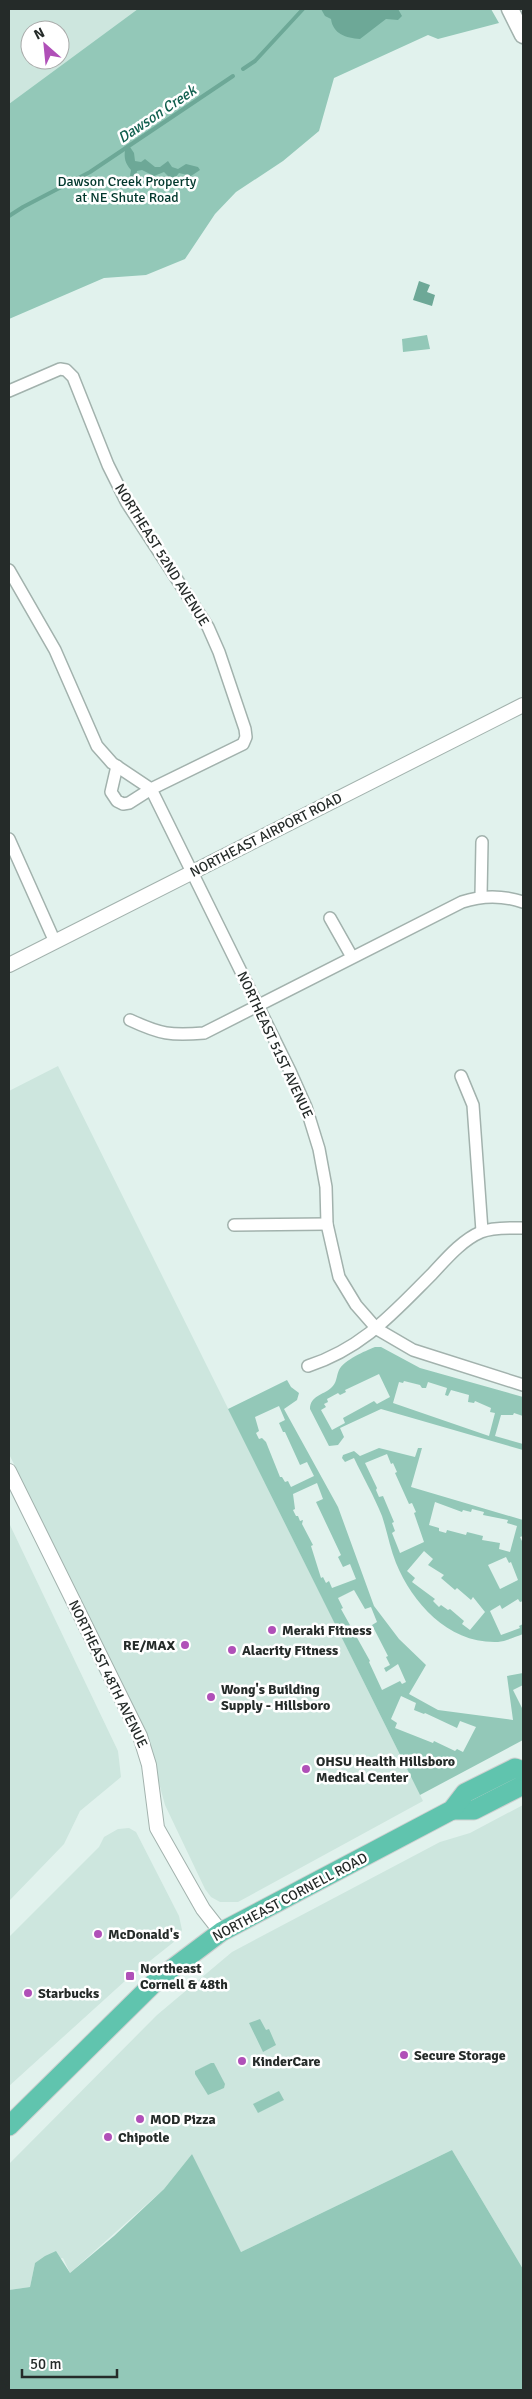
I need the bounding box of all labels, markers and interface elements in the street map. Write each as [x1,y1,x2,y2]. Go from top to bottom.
north arrow [20,20,70,70]
text: N [31,24,48,44]
water label: Dawson Creek [114,80,201,147]
park label: Dawson Creek Property at NE Shute Road [58,173,197,206]
street label: NORTHEAST 52ND AVENUE [111,481,213,629]
street label: NORTHEAST AIRPORT ROAD [187,789,345,881]
street label: NORTHEAST 51ST AVENUE [233,969,317,1121]
street label: NORTHEAST 48TH AVENUE [65,1597,151,1751]
place label: Meraki Fitness [282,1622,372,1639]
marker: Meraki Fitness [266,1624,278,1636]
place label: RE/MAX [123,1637,175,1654]
marker: RE/MAX [179,1639,191,1651]
place label: Alacrity Fitness [242,1642,338,1659]
marker: Alacrity Fitness [226,1644,238,1656]
place label: Wong's Building Supply - Hillsboro [221,1681,330,1714]
marker: Wong's Building Supply - Hillsboro [205,1691,217,1703]
place label: OHSU Health Hillsboro Medical Center [316,1753,455,1786]
marker: OHSU Health Hillsboro Medical Center [300,1763,312,1775]
street label: NORTHEAST CORNELL ROAD [210,1849,370,1945]
place label: McDonald's [108,1926,179,1943]
marker: McDonald's [92,1928,104,1940]
place label: Northeast Cornell & 48th [140,1960,228,1993]
marker: Northeast Cornell & 48th [124,1970,136,1982]
place label: Starbucks [38,1985,99,2002]
marker: Starbucks [22,1987,34,1999]
place label: Secure Storage [414,2047,506,2064]
marker: Secure Storage [398,2049,410,2061]
place label: KinderCare [252,2053,321,2070]
marker: KinderCare [236,2055,248,2067]
place label: MOD Pizza [150,2111,216,2128]
marker: MOD Pizza [134,2113,146,2125]
place label: Chipotle [118,2129,170,2146]
marker: Chipotle [102,2131,114,2143]
scale bar [22,2346,118,2378]
text: 50 m [30,2355,61,2373]

